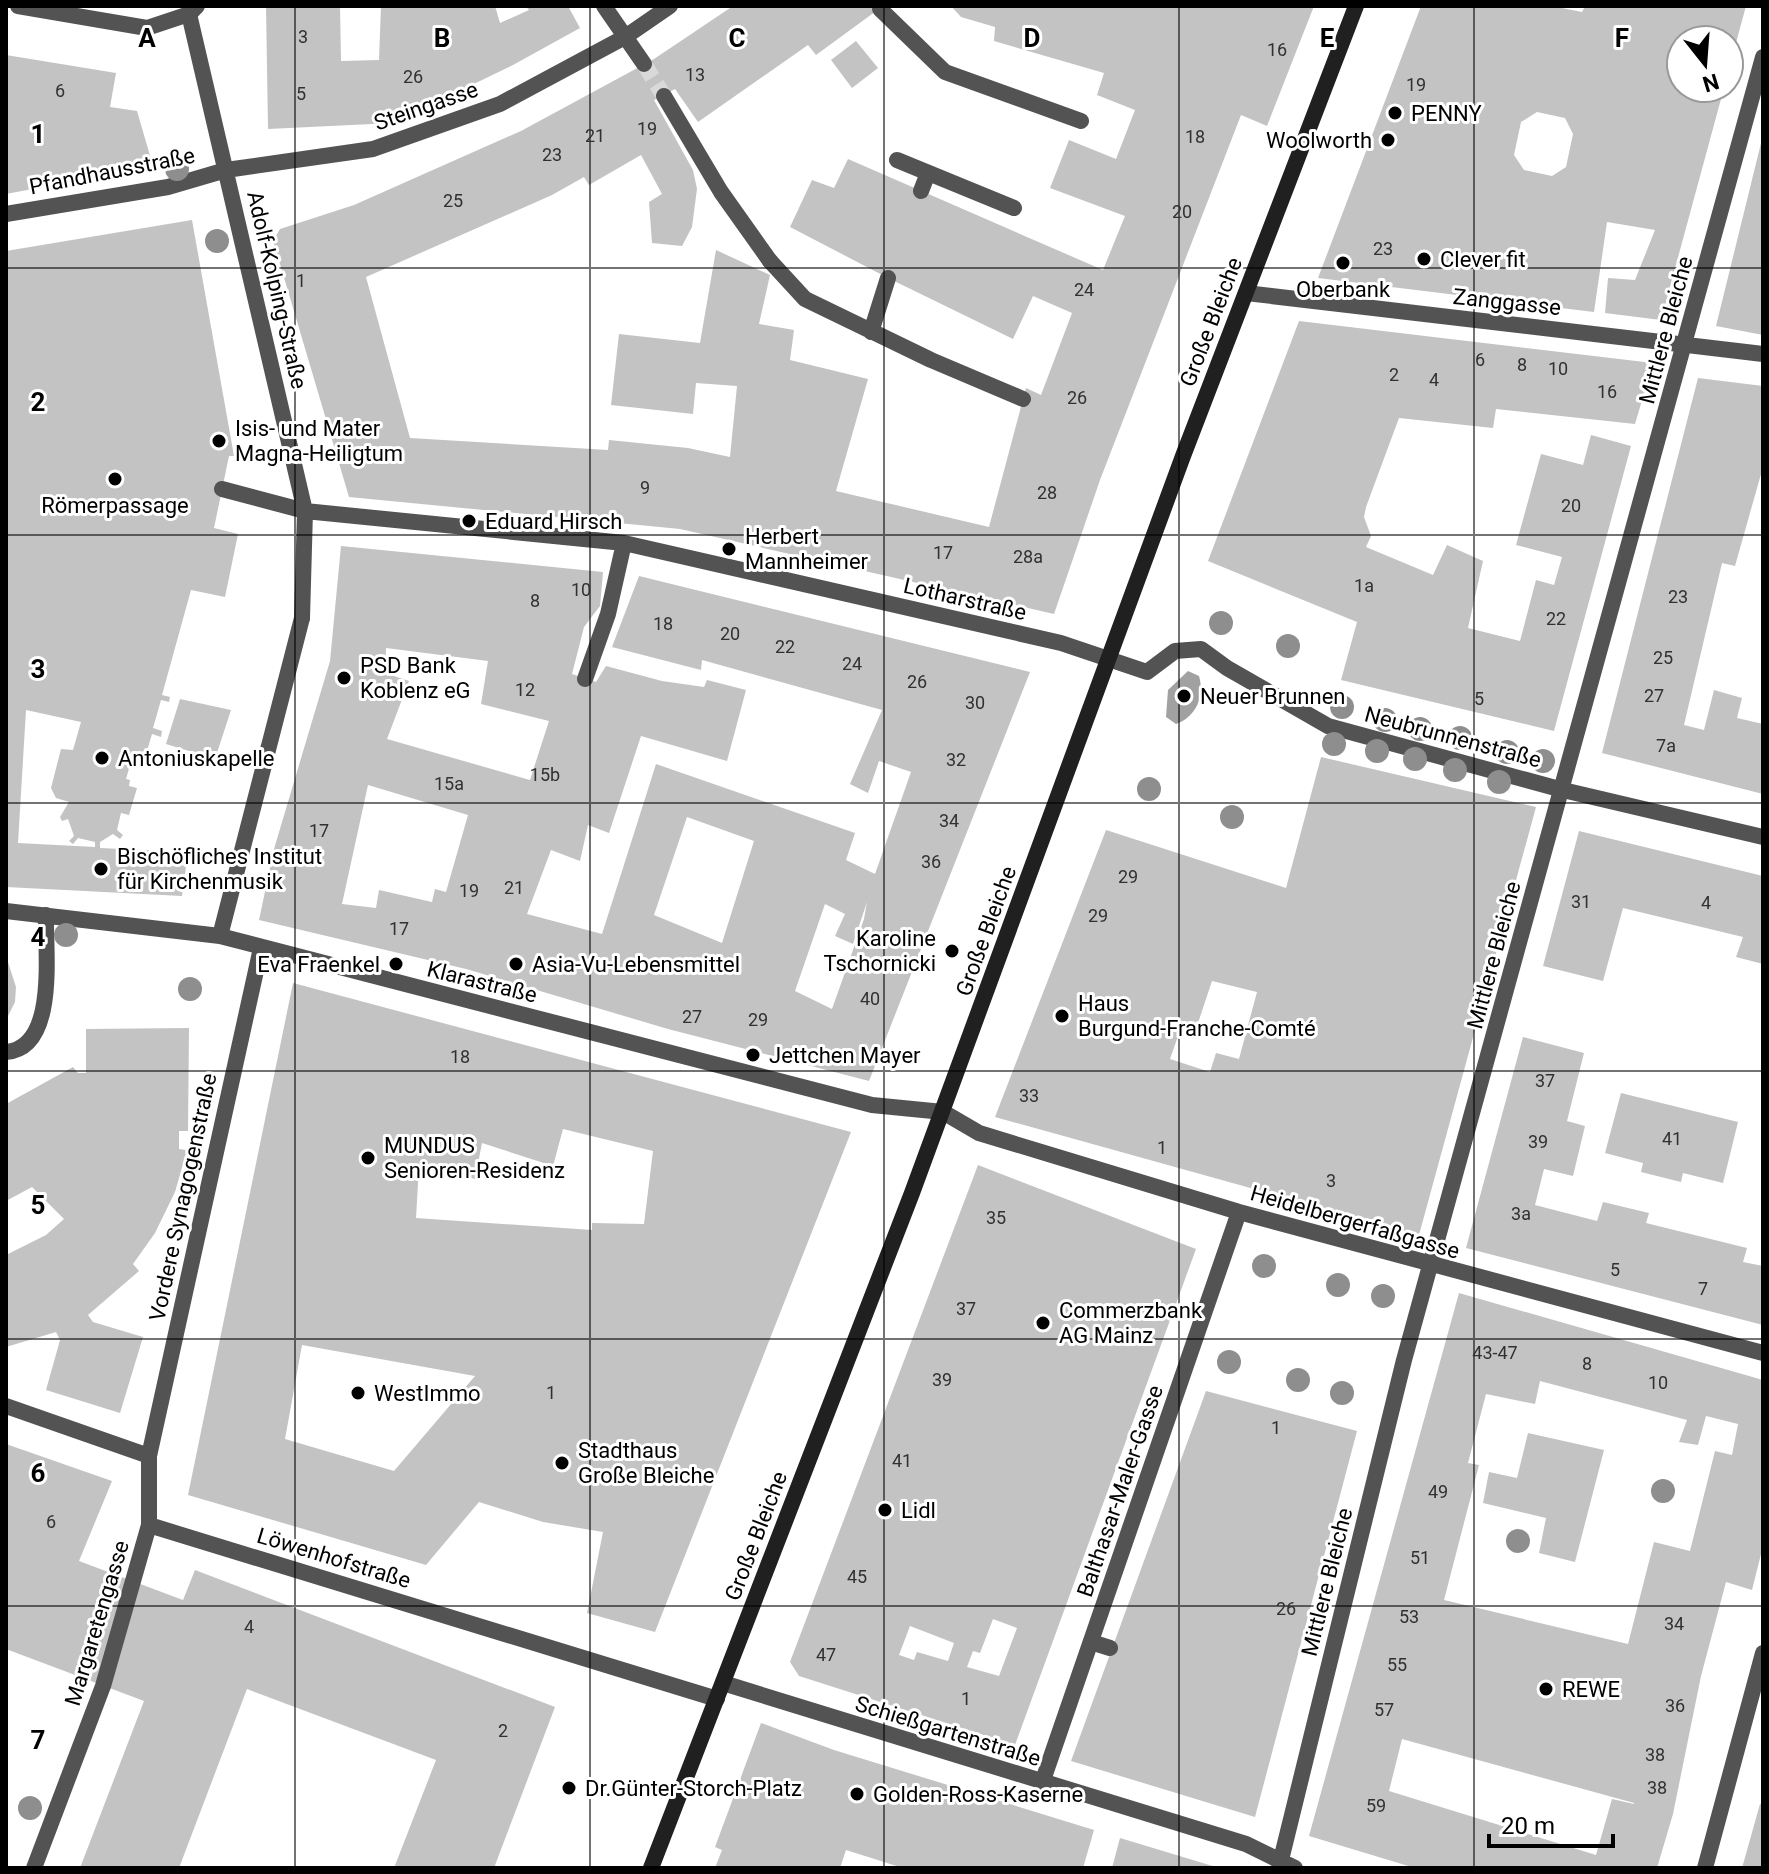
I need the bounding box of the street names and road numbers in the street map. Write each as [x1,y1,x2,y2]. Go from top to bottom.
street label: Steingasse [371,77,481,135]
street label: Pfandhausstraße [27,143,197,199]
street label: Adolf-Kolping-Straße [242,189,312,391]
street label: Mittlere Bleiche [1634,253,1698,407]
street label: Große Bleiche [1175,254,1247,390]
street label: Zanggasse [1452,284,1562,320]
street label: Lotharstraße [901,573,1029,625]
street label: Neubrunnenstraße [1362,701,1544,773]
street label: Große Bleiche [951,863,1021,999]
street label: Mittlere Bleiche [1462,878,1526,1032]
street label: Klarastraße [424,956,540,1008]
street label: Vordere Synagogenstraße [145,1071,221,1323]
street label: Heidelbergerfaßgasse [1248,1180,1462,1264]
street label: Balthasar-Maler-Gasse [1072,1382,1168,1600]
street label: Große Bleiche [720,1468,792,1604]
street label: Mittlere Bleiche [1297,1505,1357,1659]
street label: Löwenhofstraße [254,1523,414,1593]
street label: Margaretengasse [60,1537,134,1709]
street label: Schießgartenstraße [852,1691,1044,1771]

